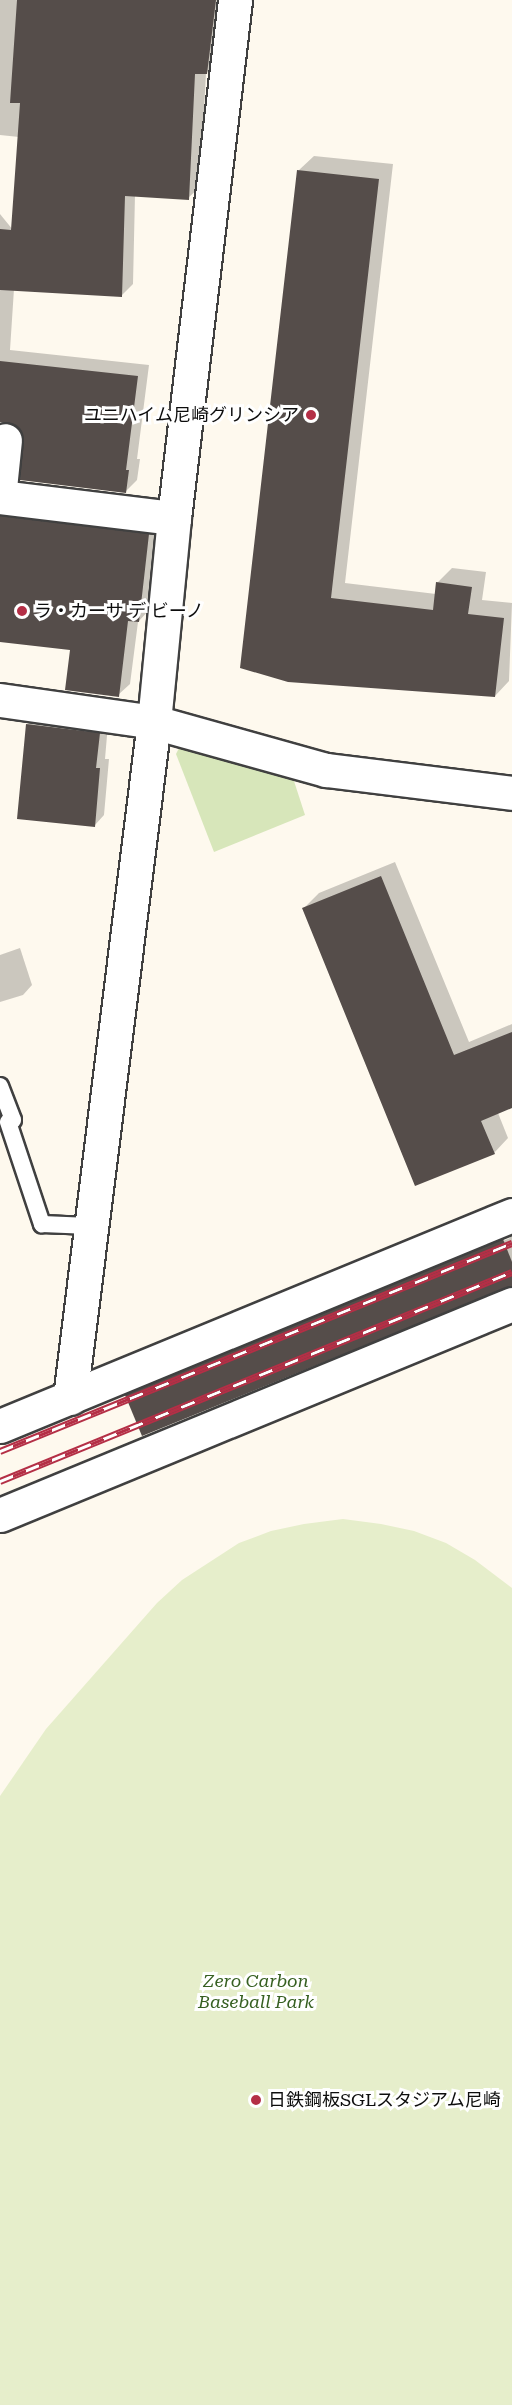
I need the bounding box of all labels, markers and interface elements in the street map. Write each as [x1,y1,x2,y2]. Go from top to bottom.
place label: ユニハイム尼崎グリンシア [83,404,299,426]
marker: ユニハイム尼崎グリンシア [304,408,318,422]
place label: ラ・カーサ デ ビーノ [34,600,205,622]
marker: ラ・カーサ デ ビーノ [15,604,29,618]
park label: Zero Carbon Baseball Park [198,1971,314,2014]
place label: 日鉄鋼板SGLスタジアム尼崎 [268,2089,502,2111]
marker: 日鉄鋼板SGLスタジアム尼崎 [249,2093,263,2107]

